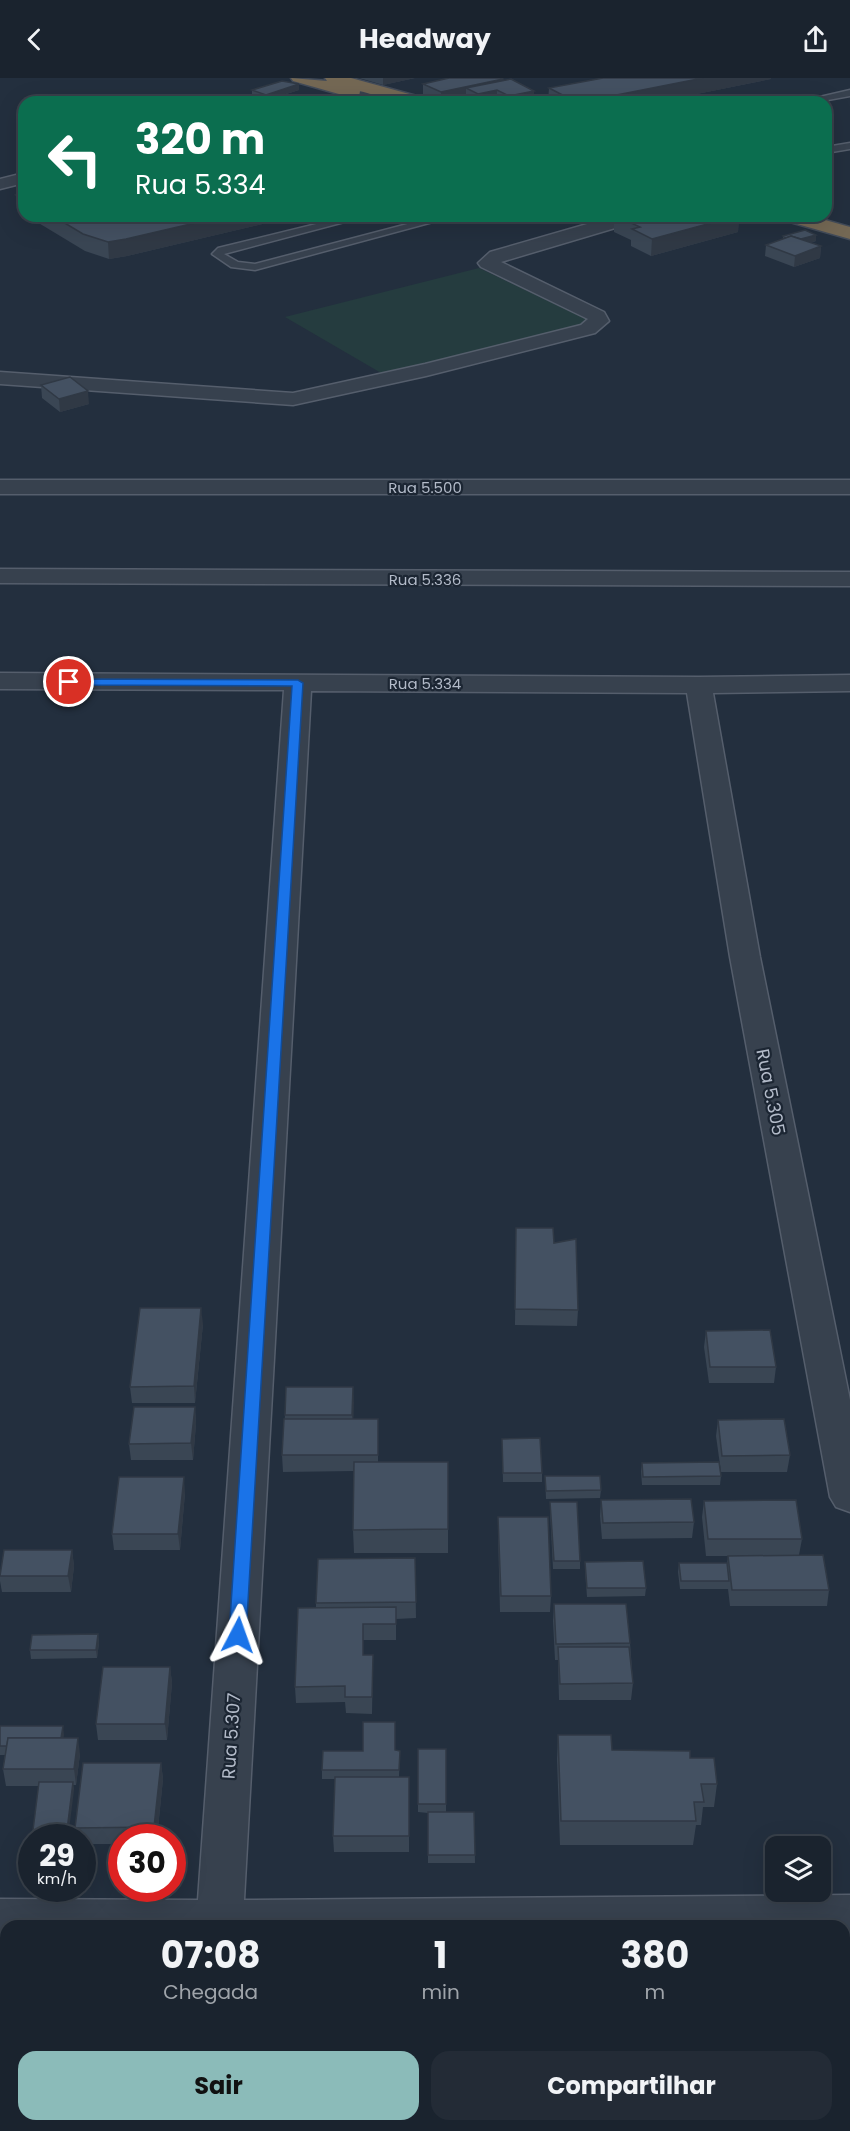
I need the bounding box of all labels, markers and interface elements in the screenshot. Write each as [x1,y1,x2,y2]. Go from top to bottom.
text: Headway [359,20,491,57]
icon: back [18,23,51,56]
icon: share [799,23,832,56]
text: 320 m [135,110,265,169]
icon: left [36,120,114,198]
text: Rua 5.334 [135,166,266,203]
street label: Rua 5.500 [388,477,462,498]
street label: Rua 5.336 [389,569,461,590]
pin [43,656,94,707]
icon: arrive [52,665,85,698]
street label: Rua 5.334 [389,673,461,694]
street label: Rua 5.305 [750,1047,792,1137]
position arrow [206,1603,270,1667]
street label: Rua 5.307 [216,1692,246,1780]
speed limit sign: 30 [108,1824,186,1902]
text: 29 [39,1834,75,1877]
map controls [765,1836,831,1902]
button: layers [765,1836,831,1902]
text: km/h [37,1868,77,1889]
text: 07:08 [161,1930,261,1981]
text: 1 [434,1930,447,1981]
text: 380 [621,1930,689,1981]
text: Chegada [163,1978,258,2006]
text: min [421,1978,460,2006]
text: m [645,1978,665,2006]
button: Sair [18,2051,419,2120]
button: Compartilhar [431,2051,832,2120]

